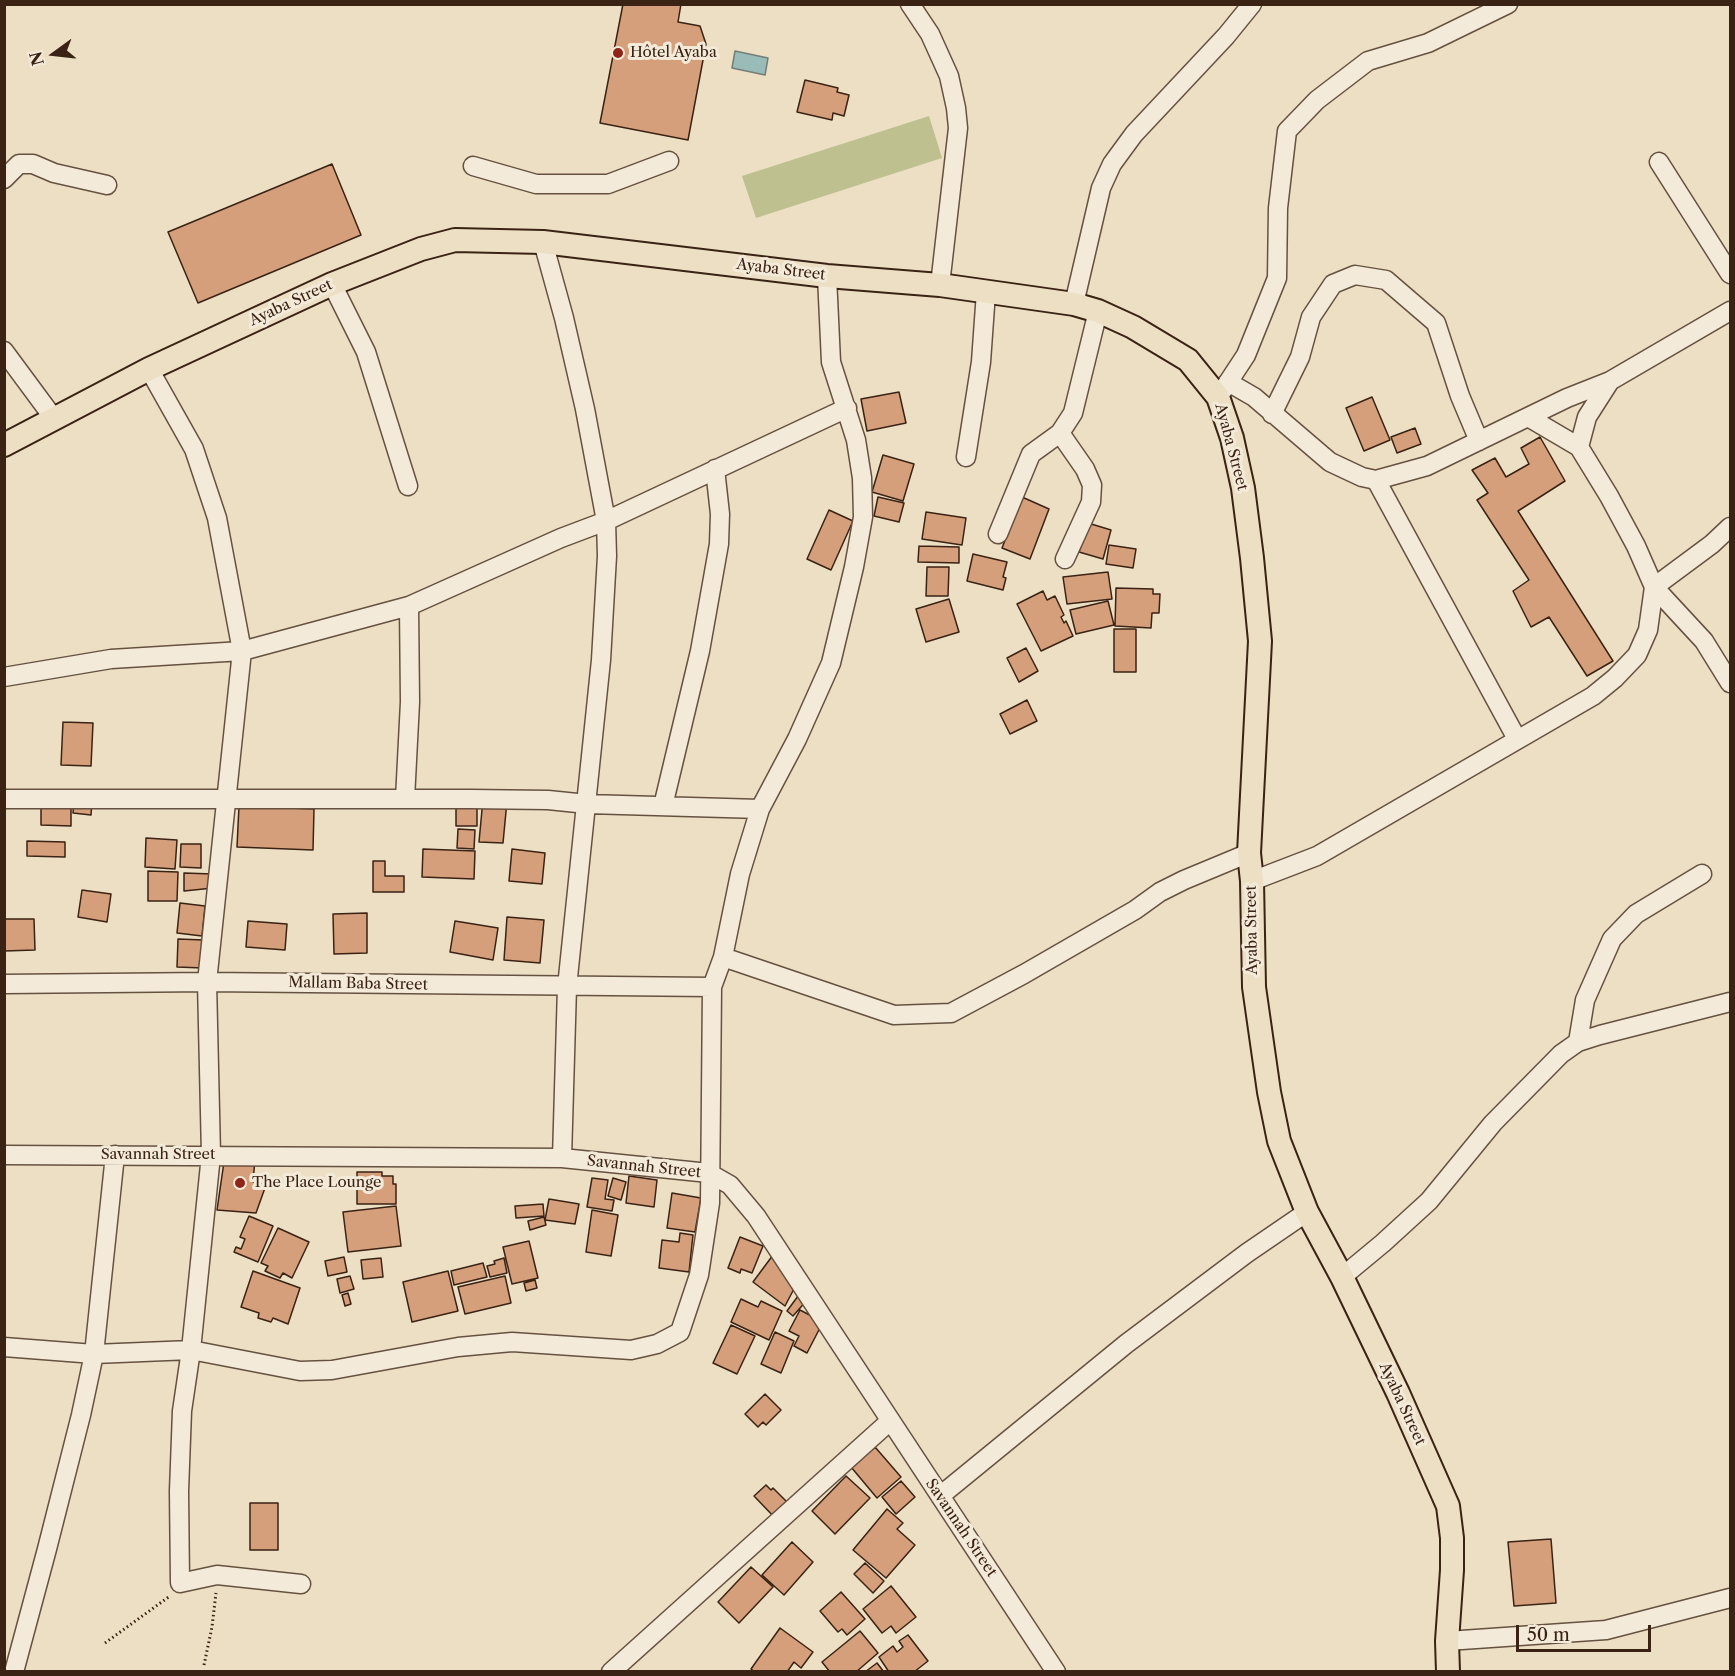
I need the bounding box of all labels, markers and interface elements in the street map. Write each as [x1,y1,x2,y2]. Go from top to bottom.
north arrow [24,24,84,84]
place label: Hôtel Ayaba [630,44,717,62]
marker: Hôtel Ayaba [611,46,625,60]
text: N [25,49,48,68]
street label: Ayaba Street [735,256,827,284]
street label: Ayaba Street [247,276,335,330]
street label: Ayaba Street [1211,401,1251,493]
street label: Ayaba Street [1242,885,1262,975]
street label: Mallam Baba Street [288,974,428,994]
street label: Savannah Street [101,1146,215,1164]
street label: Savannah Street [586,1152,702,1182]
place label: The Place Lounge [252,1174,381,1192]
marker: The Place Lounge [233,1176,247,1190]
street label: Ayaba Street [1375,1360,1429,1448]
street label: Savannah Street [921,1475,1001,1581]
scale bar [1519,1613,1654,1651]
text: 50 m [1527,1624,1570,1646]

